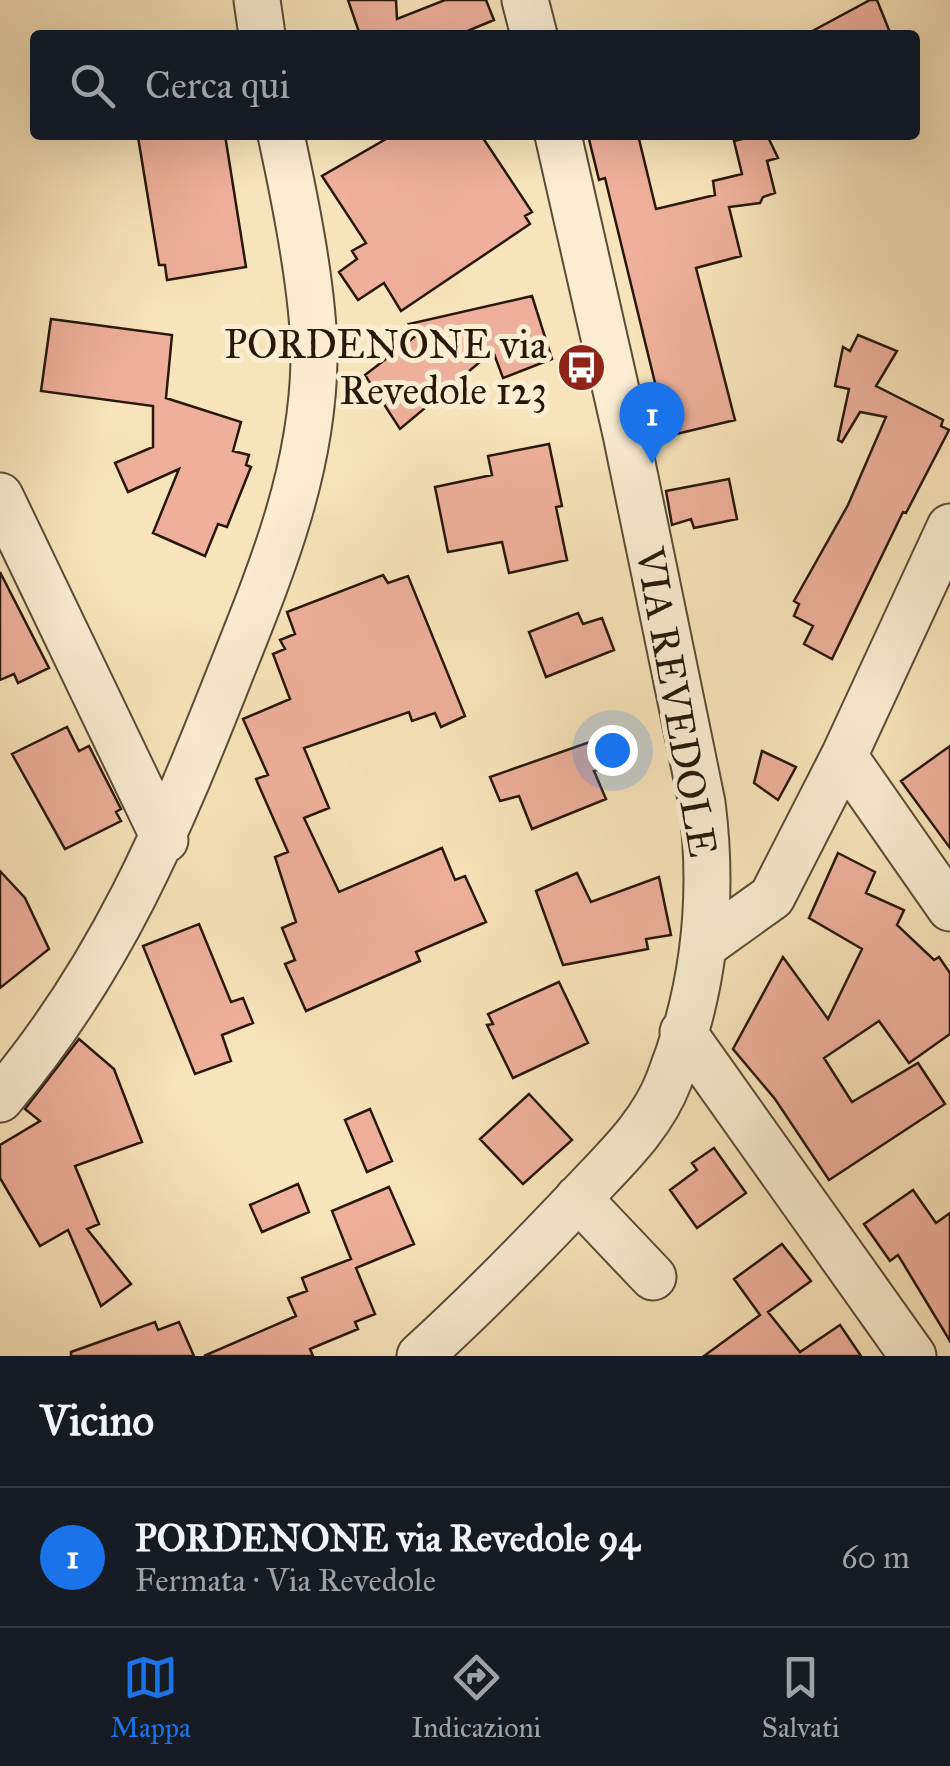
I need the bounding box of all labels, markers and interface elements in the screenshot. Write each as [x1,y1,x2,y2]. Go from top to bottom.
search box [30,30,920,140]
icon: search [65,58,120,113]
text: Cerca qui [145,62,290,108]
place label: PORDENONE via Revedole 123 [224,320,547,415]
bus stop icon: PORDENONE via Revedole 123 [556,341,608,393]
pin: 1 [620,382,684,464]
street label: VIA REVEDOLE [625,543,728,861]
your location [587,725,638,776]
text: Vicino [40,1395,154,1447]
text: PORDENONE via Revedole 94 [135,1515,640,1561]
text: 1 [66,1538,79,1577]
text: 60 m [841,1538,910,1577]
text: Fermata · Via Revedole [135,1561,436,1600]
tab: Mappa [110,1650,191,1745]
tab: Indicazioni [411,1650,541,1745]
tab: Salvati [762,1650,840,1745]

